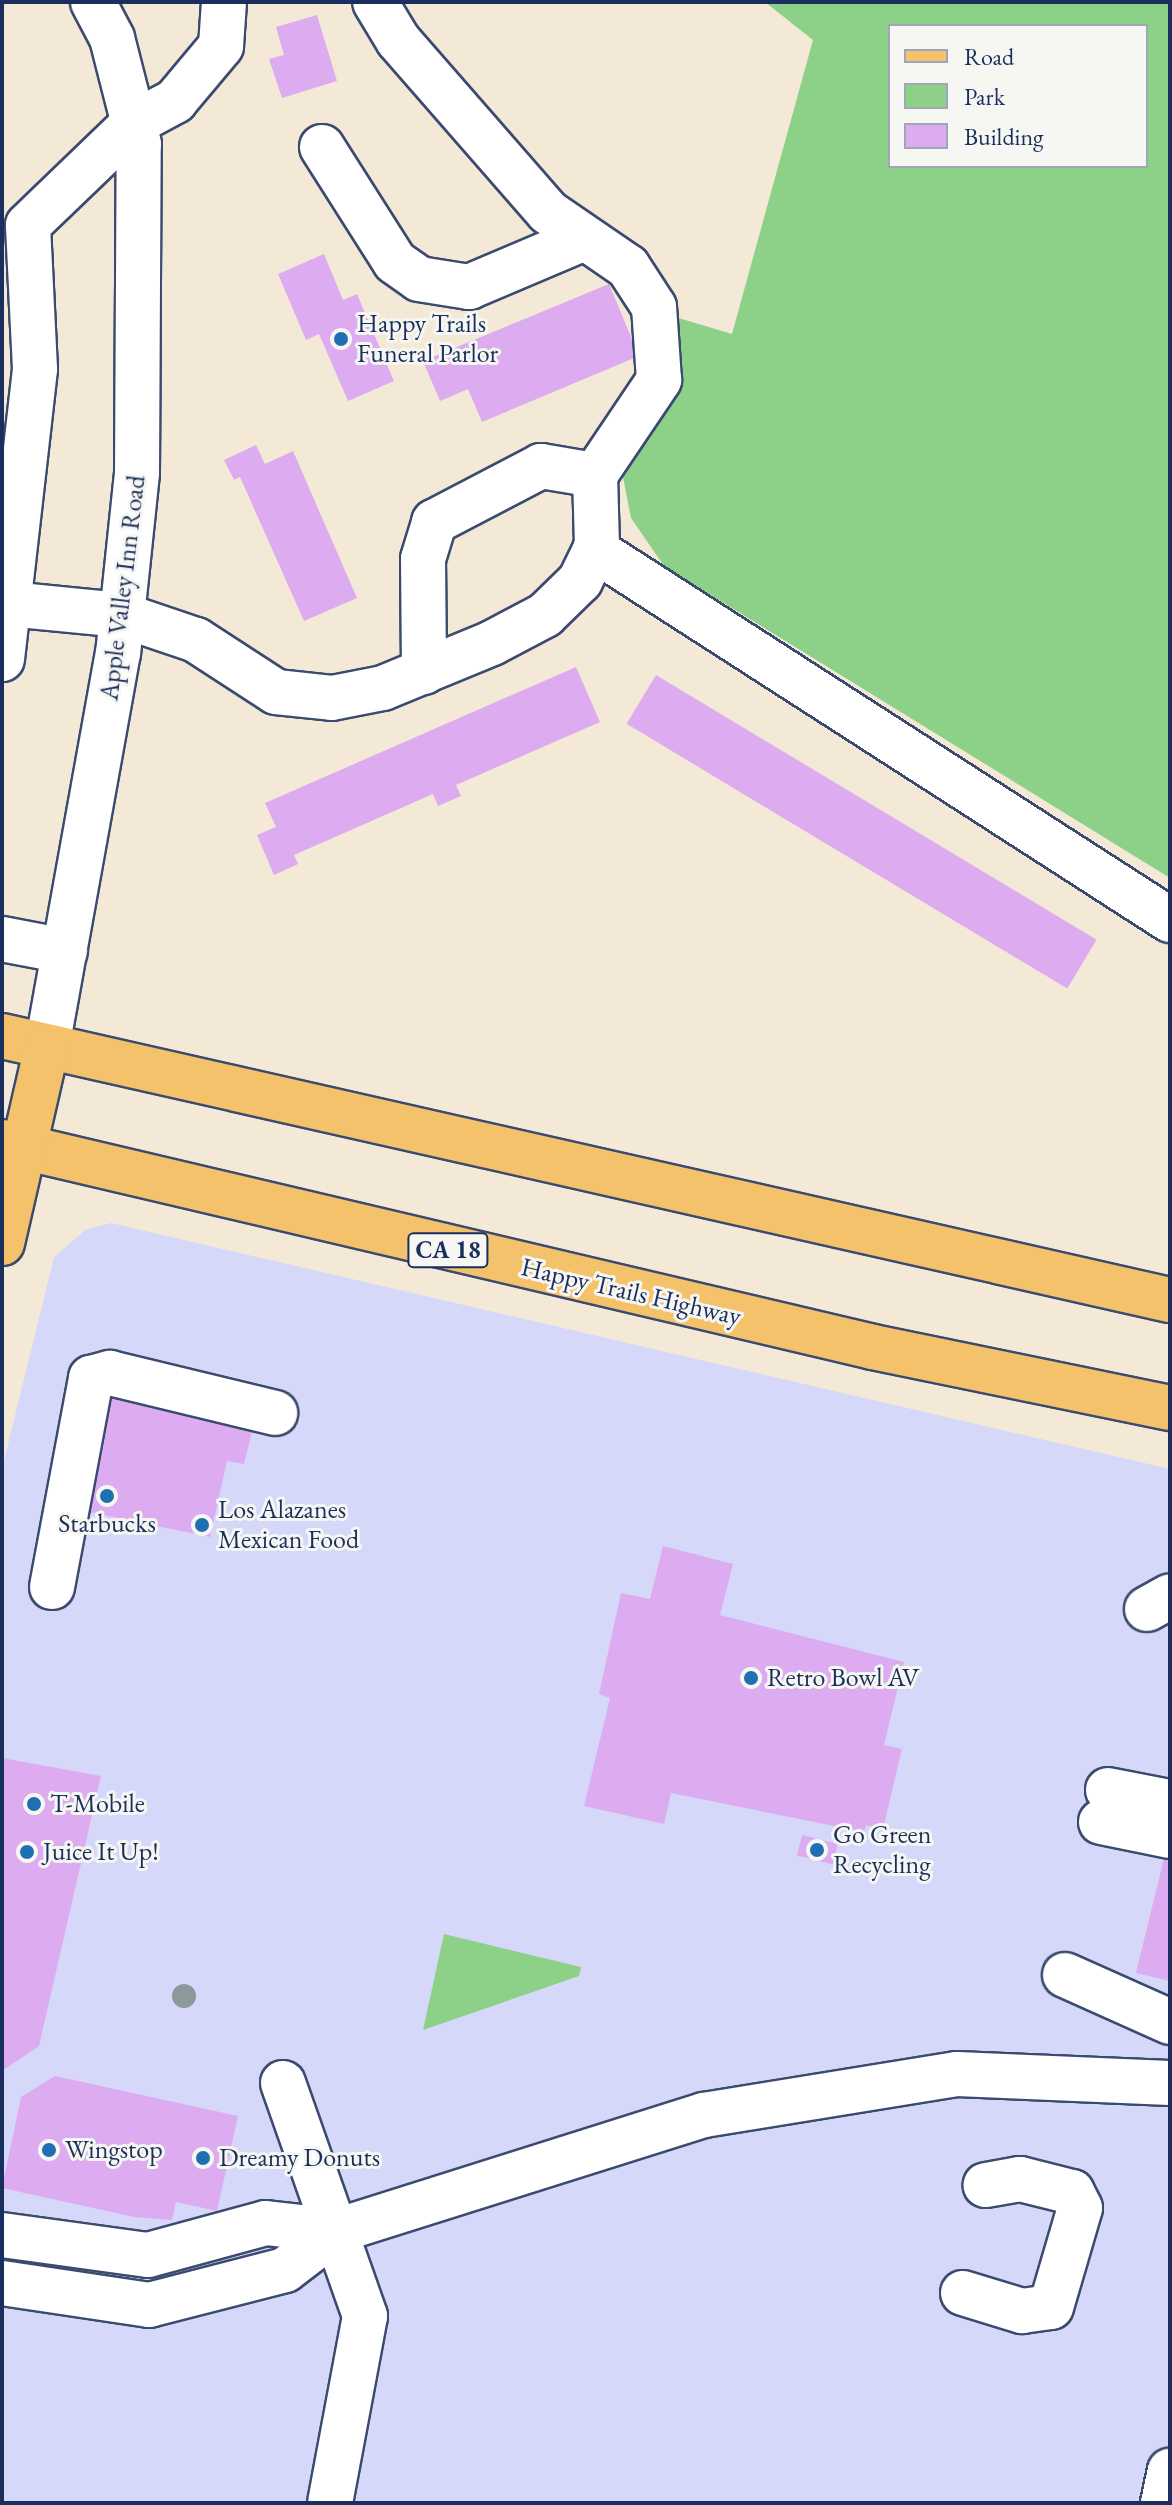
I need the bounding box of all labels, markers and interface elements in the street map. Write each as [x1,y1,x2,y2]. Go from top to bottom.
legend [888,24,1148,168]
text: Road [964,41,1014,72]
text: Park [964,81,1005,112]
text: Building [964,121,1044,152]
place label: Happy Trails Funeral Parlor [357,308,498,370]
marker: Happy Trails Funeral Parlor [332,330,350,348]
street label: Apple Valley Inn Road [94,474,152,702]
road number: CA 18 [406,1230,490,1270]
street label: Happy Trails Highway [518,1252,744,1332]
marker: Starbucks [98,1487,116,1505]
place label: Los Alazanes Mexican Food [218,1494,359,1556]
place label: Starbucks [58,1508,156,1540]
marker: Los Alazanes Mexican Food [193,1516,211,1534]
place label: Retro Bowl AV [767,1662,919,1694]
marker: Retro Bowl AV [742,1669,760,1687]
place label: T-Mobile [50,1788,145,1820]
marker: T-Mobile [25,1795,43,1813]
place label: Go Green Recycling [833,1819,931,1880]
place label: Juice It Up! [43,1836,159,1868]
marker: Go Green Recycling [808,1841,826,1859]
marker: Juice It Up! [18,1843,36,1861]
place label: Wingstop [65,2134,163,2166]
marker: Wingstop [40,2141,58,2159]
place label: Dreamy Donuts [219,2142,380,2174]
marker: Dreamy Donuts [194,2149,212,2167]

